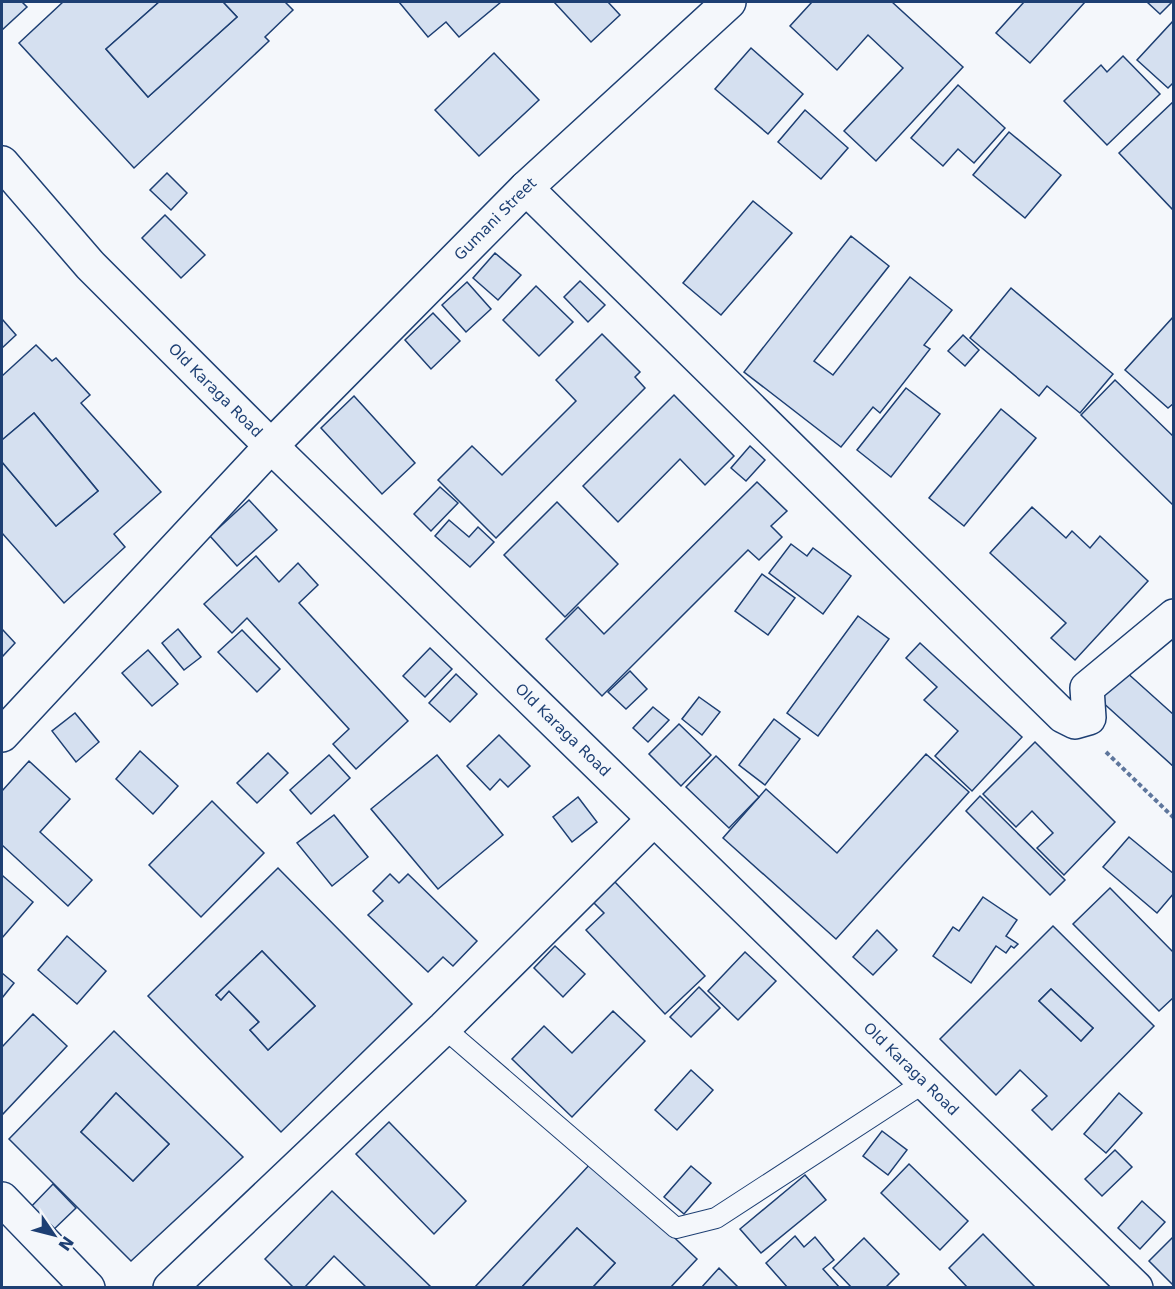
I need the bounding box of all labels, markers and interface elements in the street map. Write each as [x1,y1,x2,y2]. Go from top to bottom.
street label: Gumani Street [451,174,540,264]
street label: Old Karaga Road [165,340,266,441]
street label: Old Karaga Road [512,680,614,780]
street label: Old Karaga Road [860,1019,962,1119]
north arrow [24,1205,84,1265]
text: N [54,1232,77,1254]

